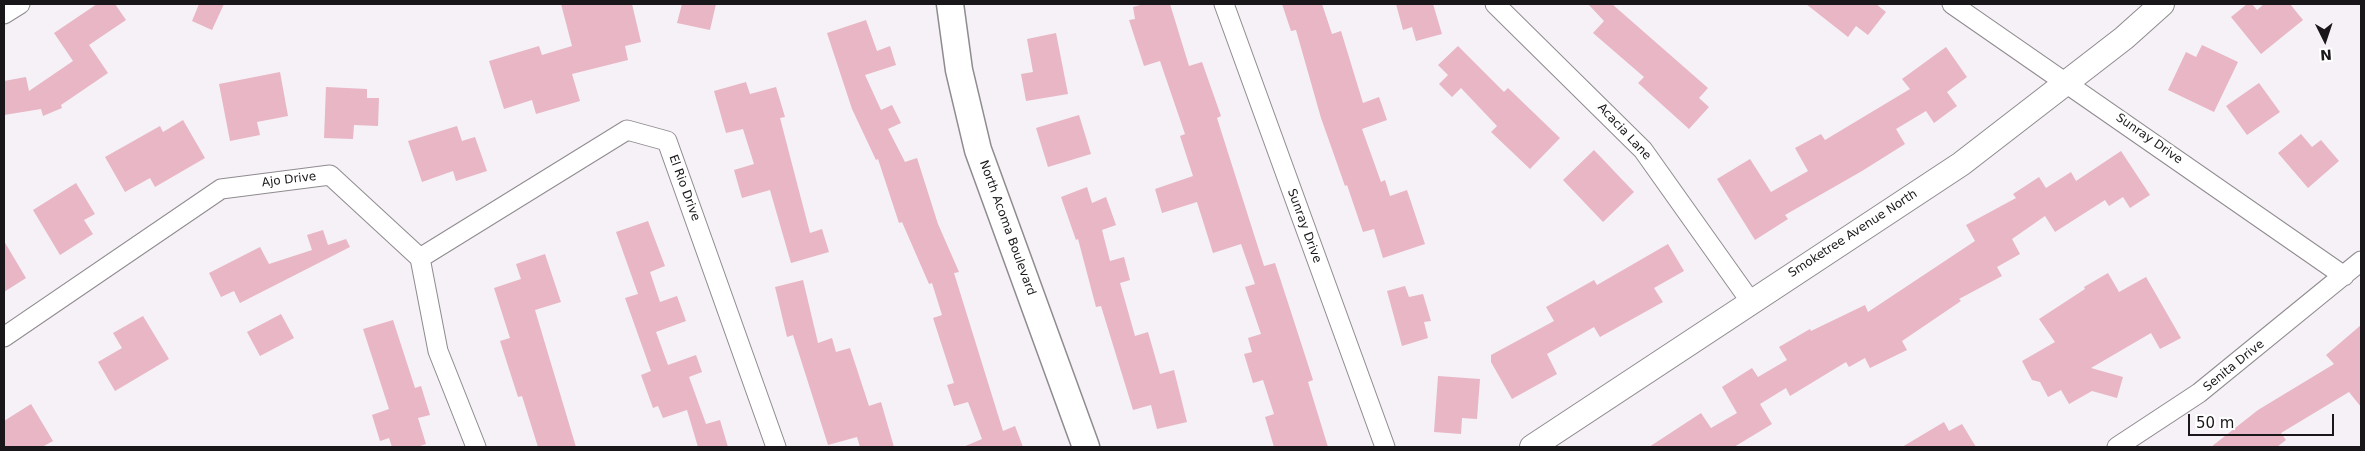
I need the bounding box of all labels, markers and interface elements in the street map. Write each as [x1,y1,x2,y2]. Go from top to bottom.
north arrow [2300,15,2350,65]
text: N [2320,47,2332,63]
street label: Acacia Lane [1594,101,1654,163]
street label: Sunray Drive [2113,111,2185,167]
street label: El Rio Drive [665,153,703,223]
street label: North Acoma Boulevard [976,158,1038,298]
street label: Ajo Drive [261,170,317,190]
street label: Sunray Drive [1284,187,1324,265]
street label: Smoketree Avenue North [1786,187,1920,281]
street label: Senita Drive [2201,337,2267,395]
scale bar [2190,404,2336,436]
text: 50 m [2196,414,2234,432]

